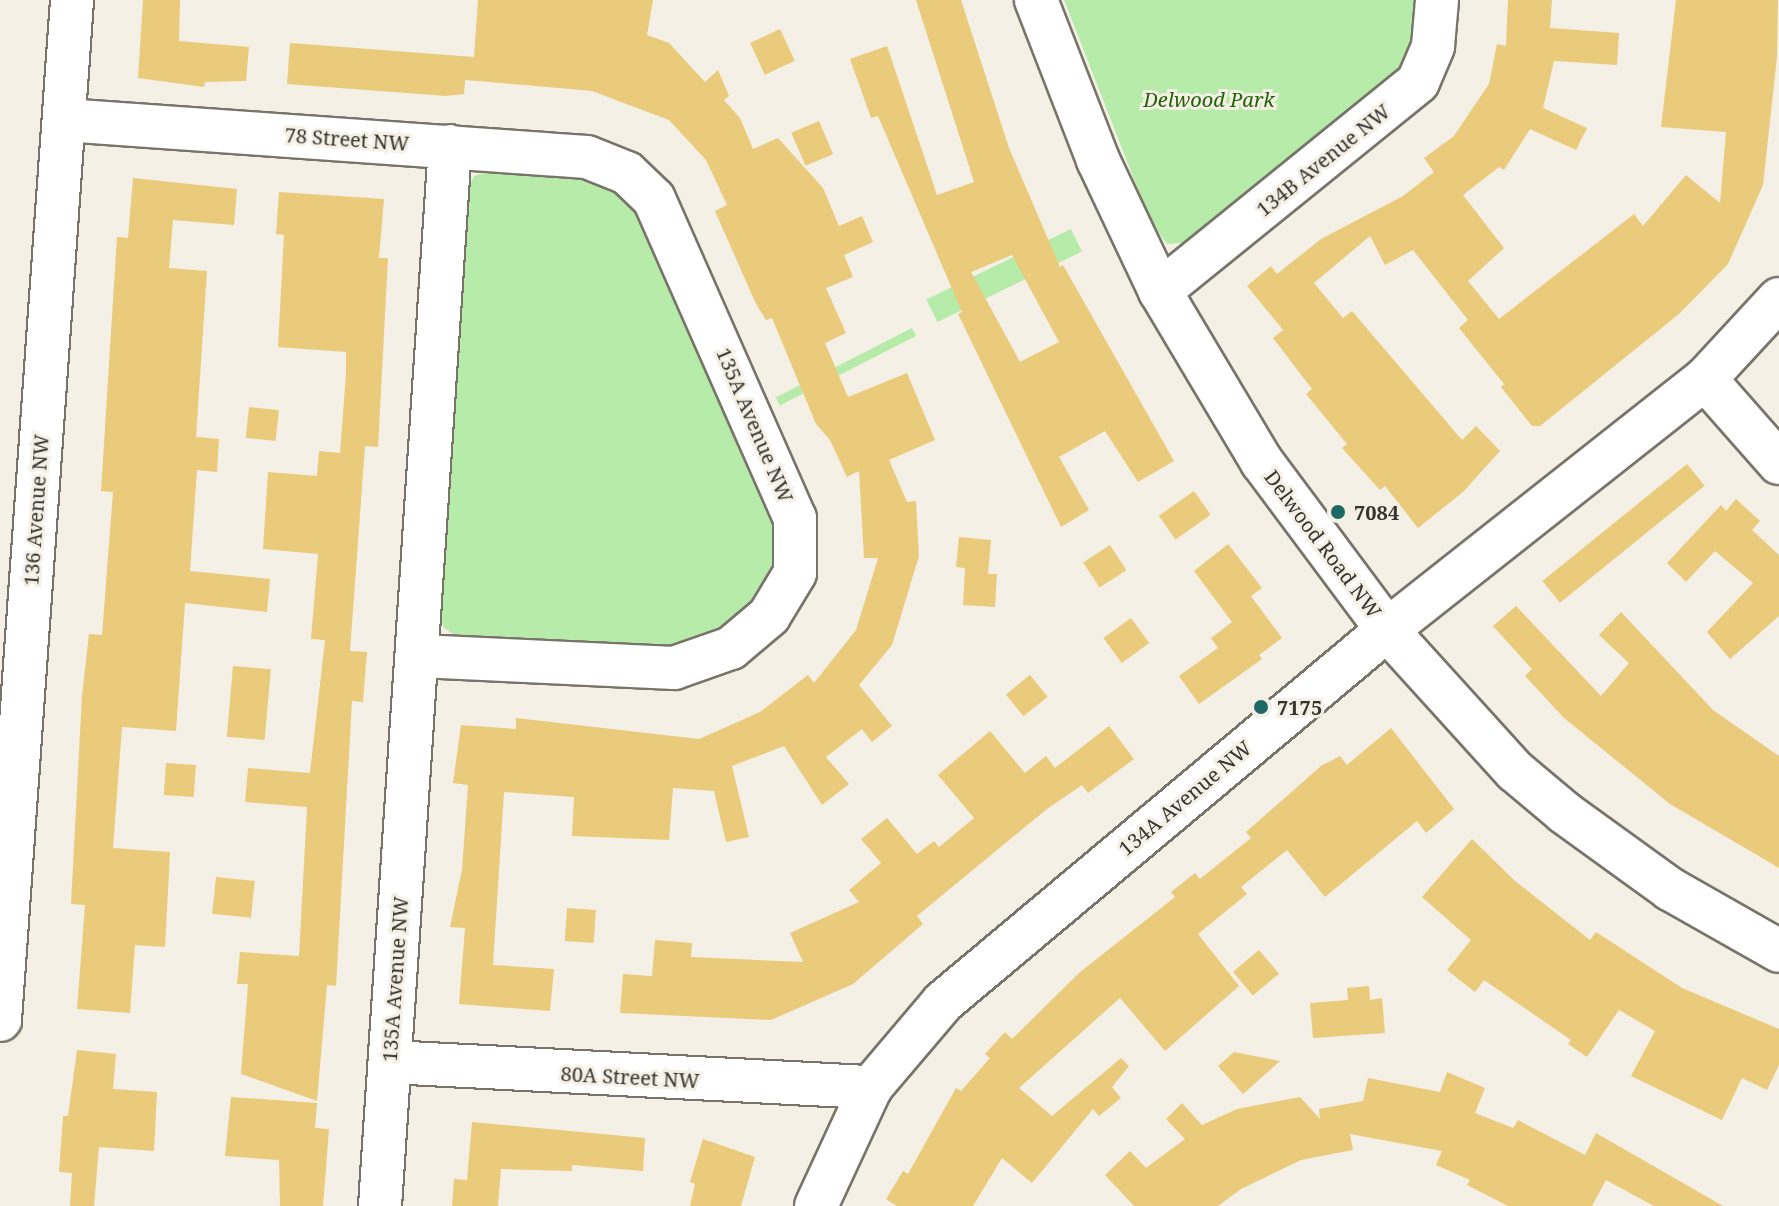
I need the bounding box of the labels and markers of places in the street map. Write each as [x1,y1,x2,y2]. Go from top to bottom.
place label: 7084 [1354,500,1399,524]
marker: 7084 [1329,503,1347,521]
place label: 7175 [1277,695,1322,719]
marker: 7175 [1252,698,1270,716]

